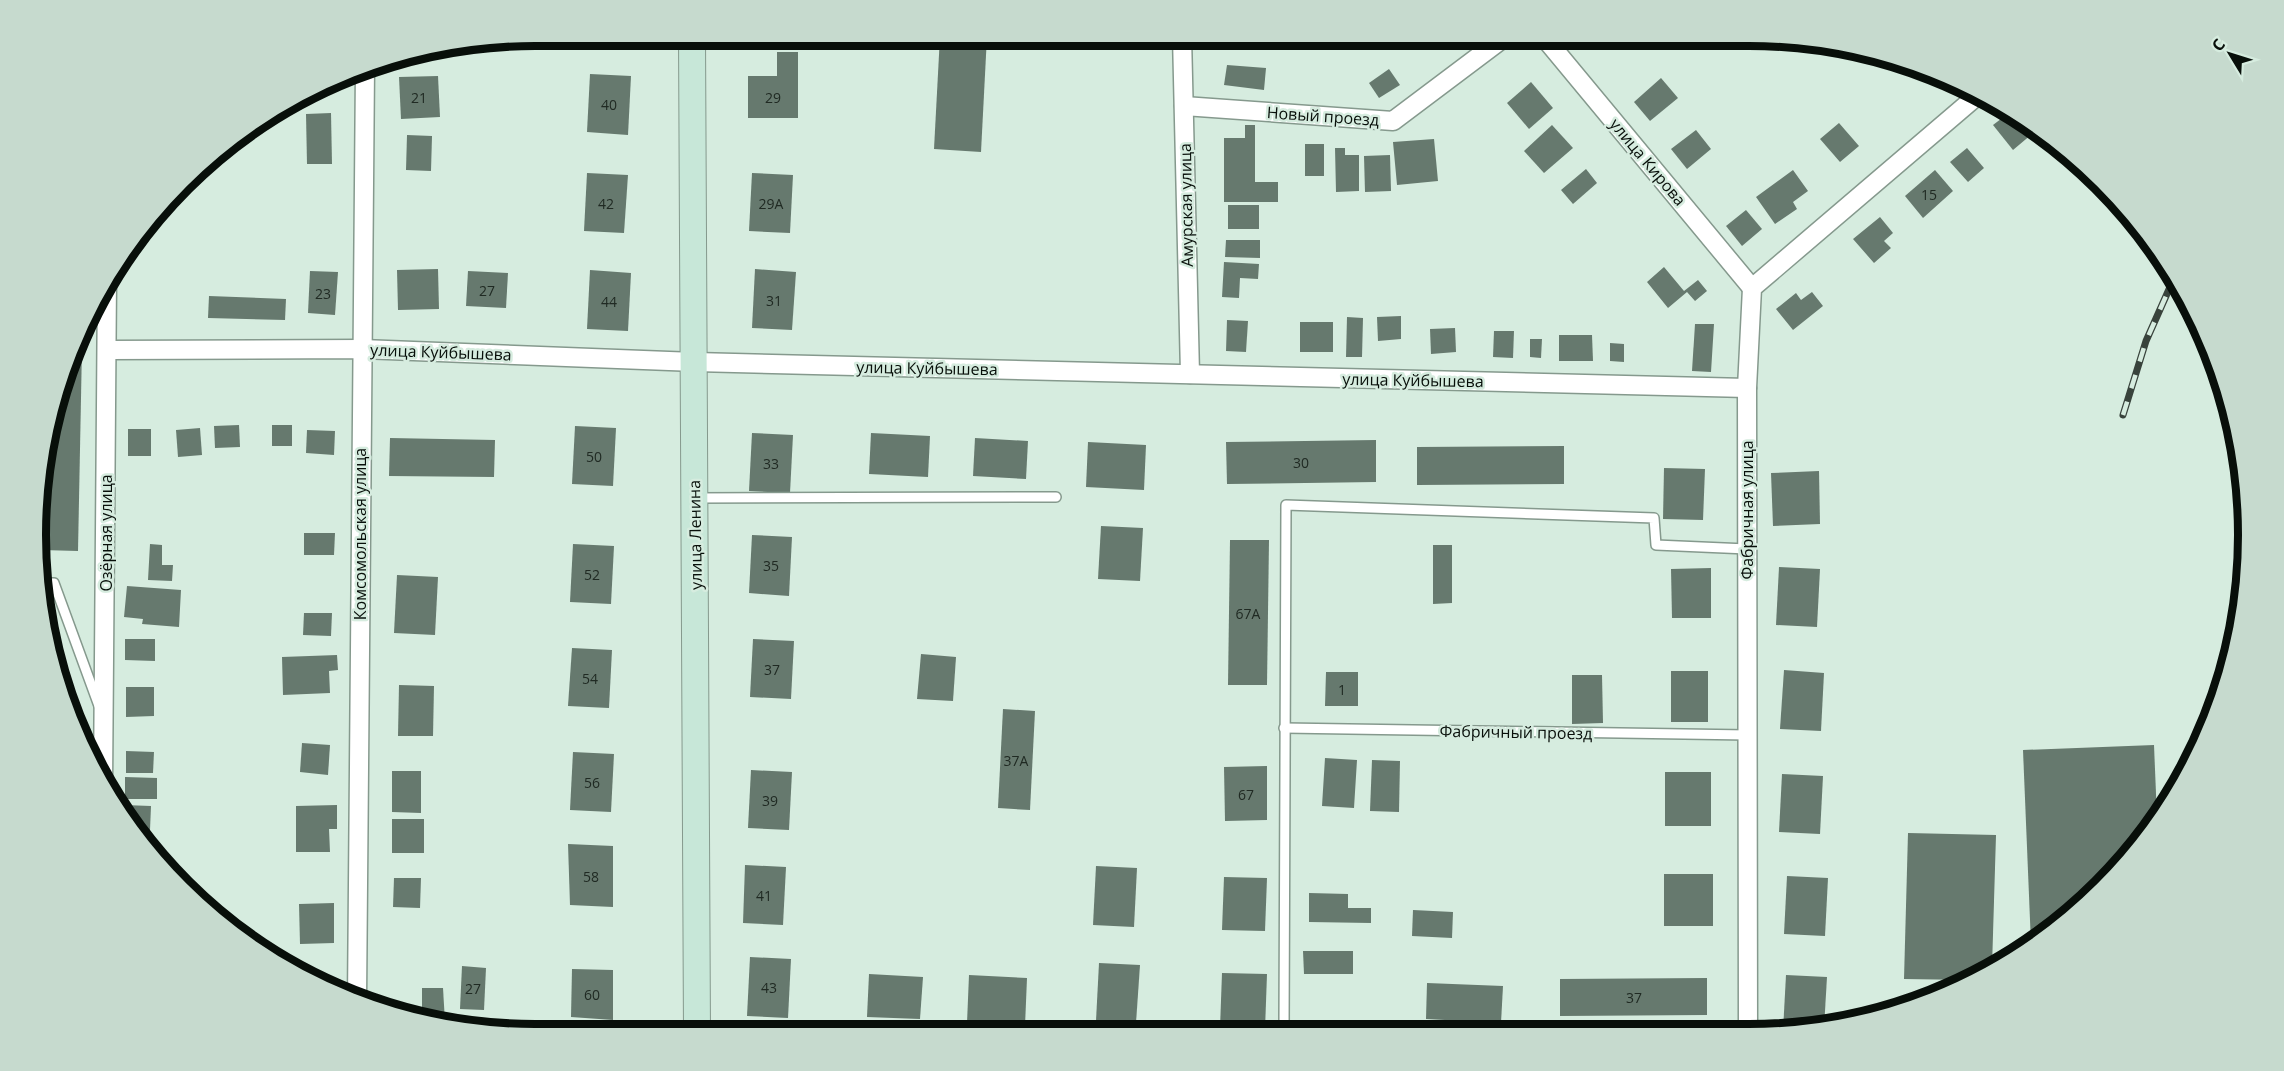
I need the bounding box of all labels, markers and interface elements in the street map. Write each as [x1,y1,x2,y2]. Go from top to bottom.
north arrow [2200,24,2260,84]
text: С [2206,34,2230,56]
house number: 21 [411,88,427,107]
house number: 29 [765,88,781,107]
house number: 40 [601,95,617,114]
street label: Новый проезд [1266,101,1380,131]
street label: улица Кирова [1605,114,1691,210]
street label: Амурская улица [1174,143,1198,267]
house number: 15 [1921,185,1937,204]
house number: 42 [598,194,614,213]
house number: 29А [759,194,784,213]
house number: 27 [479,281,495,300]
house number: 23 [315,284,331,303]
house number: 31 [766,291,782,310]
house number: 44 [601,292,617,311]
street label: улица Куйбышева [370,339,512,365]
street label: улица Куйбышева [856,356,998,380]
street label: улица Куйбышева [1342,368,1484,392]
street label: Фабричная улица [1736,440,1758,580]
house number: 50 [586,447,602,466]
street label: Комсомольская улица [349,448,371,620]
house number: 30 [1293,453,1309,472]
house number: 33 [763,454,779,473]
street label: Озёрная улица [95,474,117,592]
street label: улица Ленина [683,480,707,590]
house number: 35 [763,556,779,575]
house number: 52 [584,565,600,584]
house number: 67А [1236,604,1261,623]
house number: 37 [764,660,780,679]
house number: 54 [582,669,598,688]
house number: 1 [1338,680,1346,699]
street label: Фабричный проезд [1439,720,1593,744]
house number: 37А [1004,751,1029,770]
house number: 56 [584,773,600,792]
house number: 67 [1238,785,1254,804]
house number: 39 [762,791,778,810]
house number: 58 [583,867,599,886]
house number: 41 [756,886,772,905]
house number: 43 [761,978,777,997]
house number: 27 [465,979,481,998]
house number: 60 [584,985,600,1004]
house number: 37 [1626,988,1642,1007]

